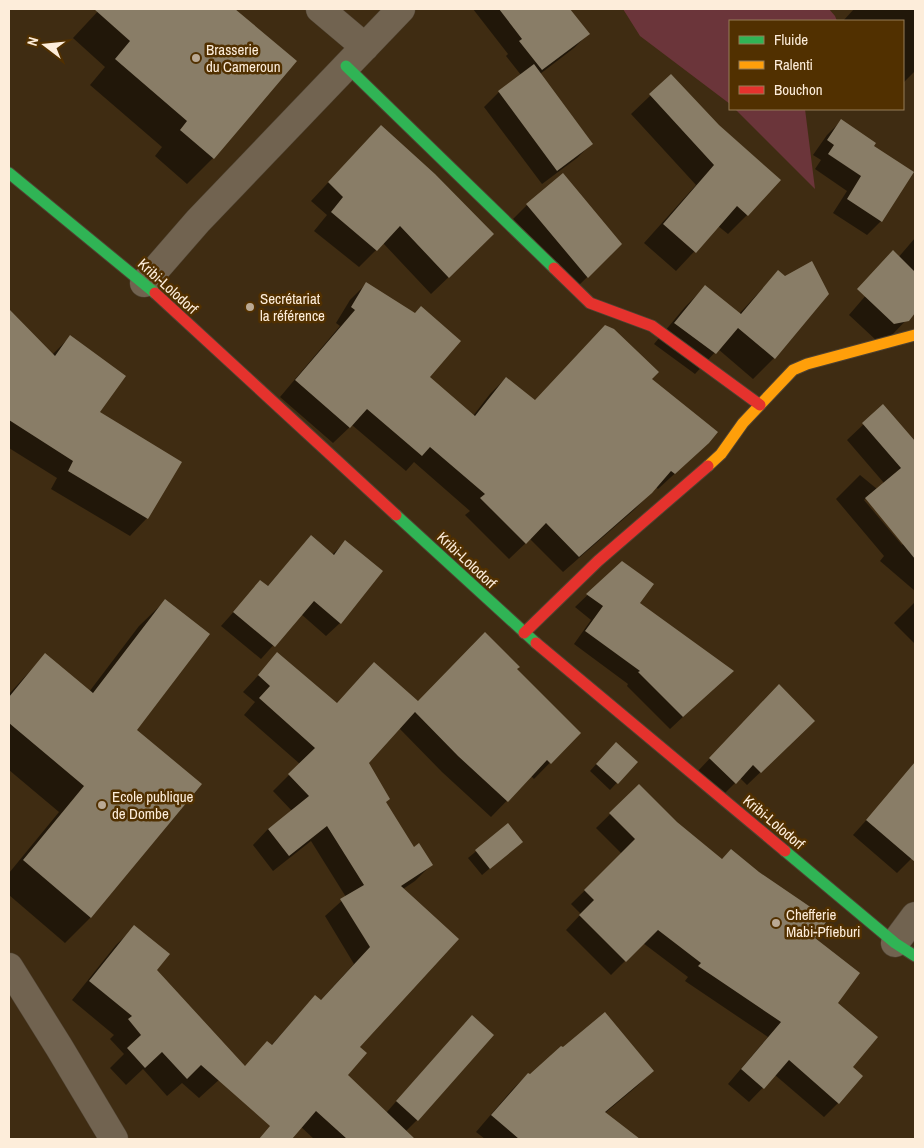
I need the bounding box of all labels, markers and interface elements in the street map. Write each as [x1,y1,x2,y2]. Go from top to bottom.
north arrow [20,20,70,70]
legend [729,20,904,110]
text: Fluide [774,29,808,50]
text: N [23,35,42,48]
place label: Brasserie du Cameroun [206,39,281,77]
marker: Brasserie du Cameroun [190,52,202,64]
text: Ralenti [774,54,813,75]
text: Bouchon [774,79,823,100]
street label: Kribi-Lolodorf [133,253,203,319]
place label: Secrétariat la référence [260,288,325,326]
marker: Secrétariat la référence [244,301,256,313]
street label: Kribi-Lolodorf [433,527,502,593]
place label: Ecole publique de Dombe [112,786,194,824]
street label: Kribi-Lolodorf [739,790,810,854]
marker: Ecole publique de Dombe [96,799,108,811]
place label: Chefferie Mabi-Pfieburi [786,904,861,942]
marker: Chefferie Mabi-Pfieburi [770,917,782,929]

